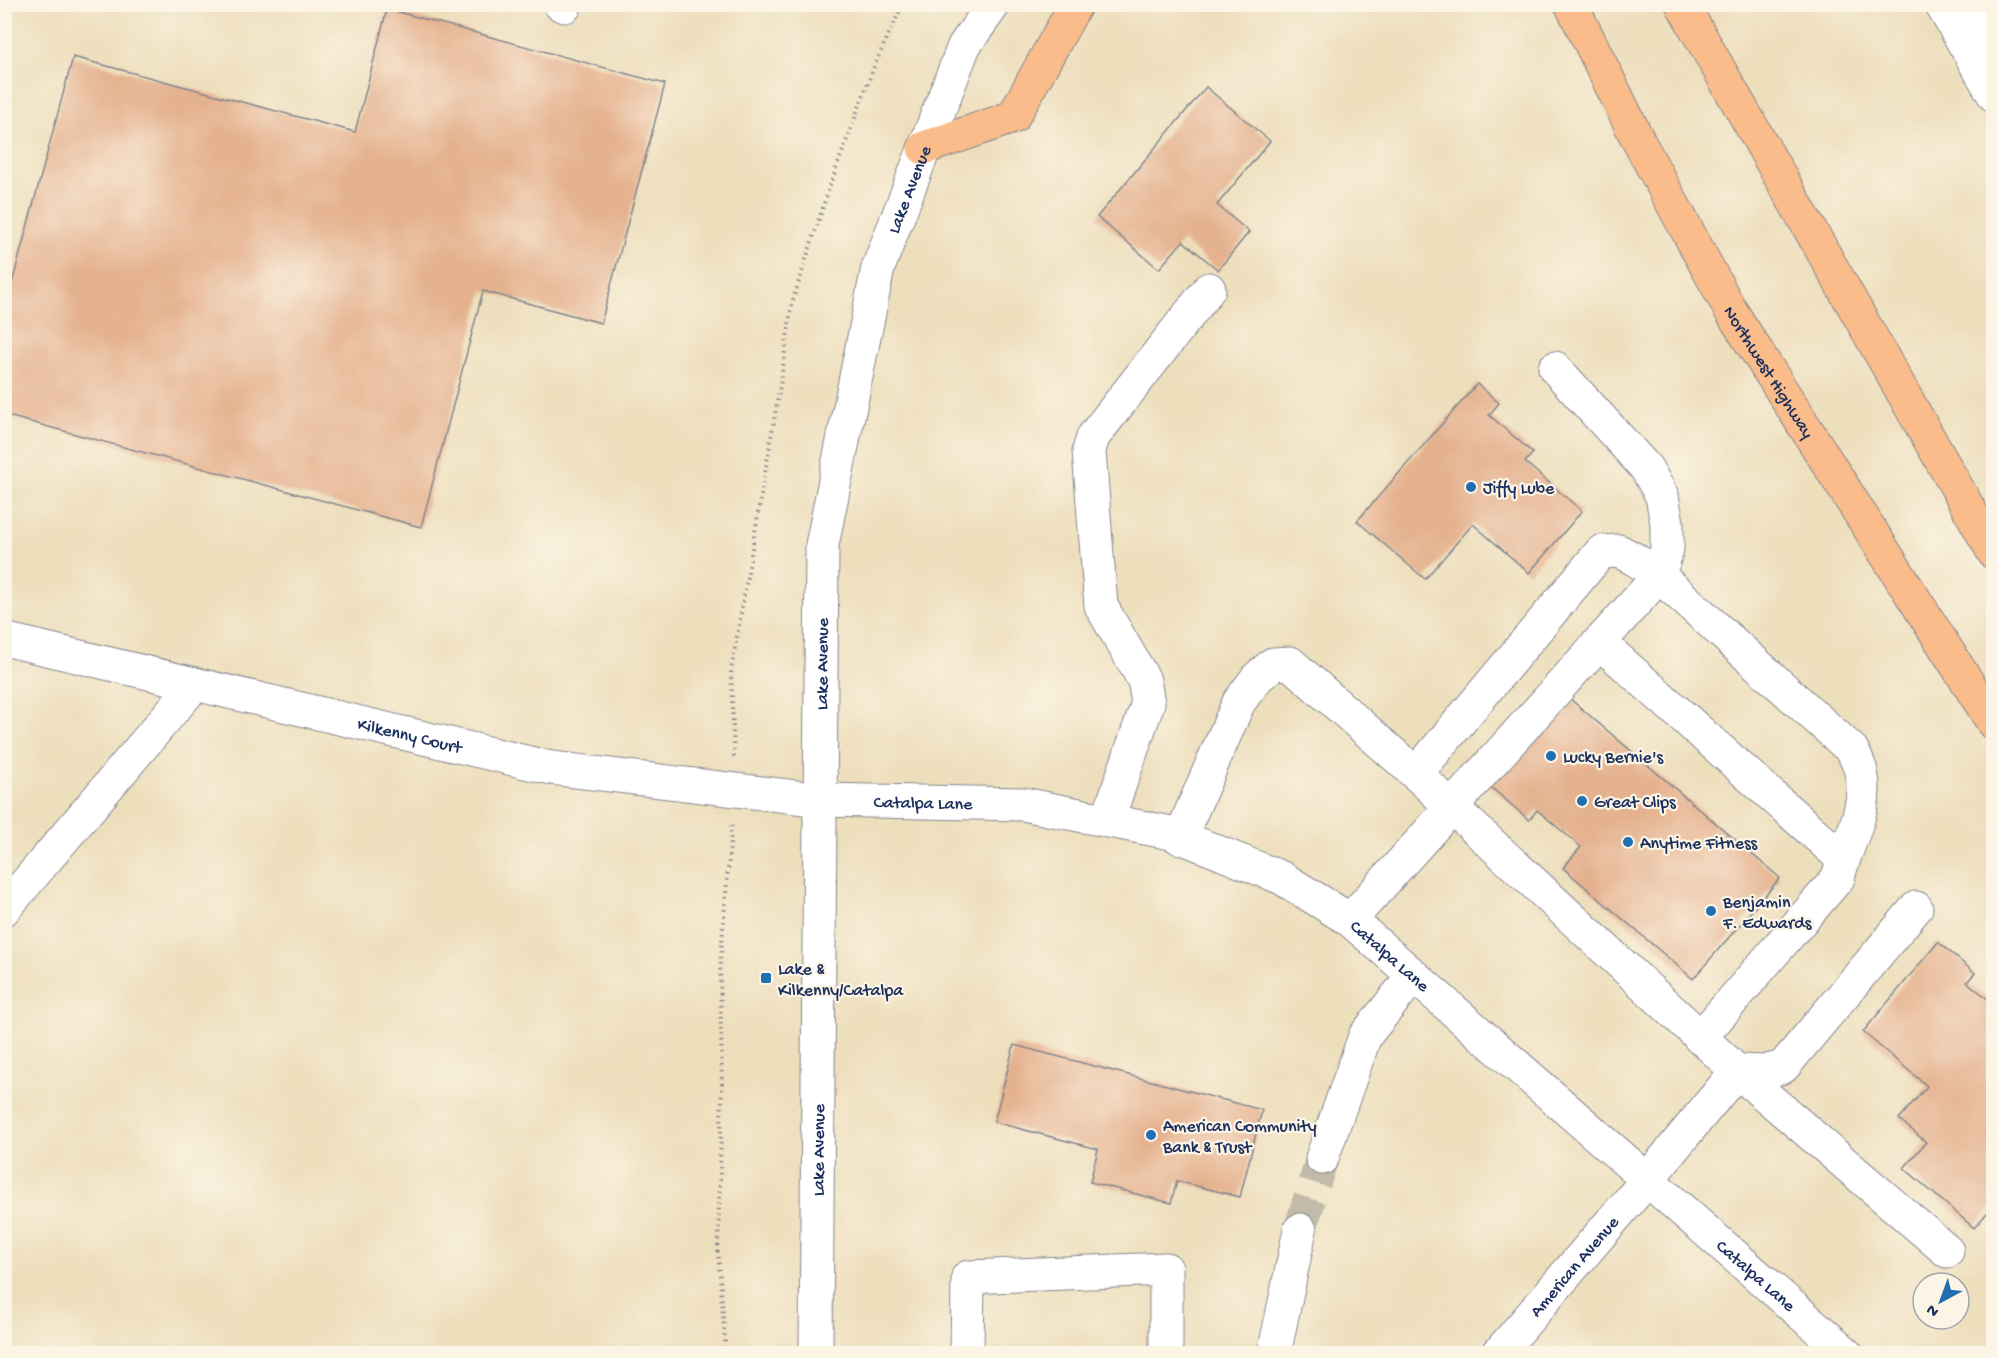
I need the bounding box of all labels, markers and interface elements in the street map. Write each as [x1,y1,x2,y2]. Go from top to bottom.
street label: Lake Avenue [884,143,938,237]
street label: Northwest Highway [1717,303,1817,443]
place label: Jiffy Lube [1483,479,1555,500]
marker: Jiffy Lube [1464,480,1478,494]
street label: Lake Avenue [813,617,834,710]
street label: Kilkenny Court [355,715,465,760]
place label: Lucky Bernie's [1563,748,1664,769]
marker: Lucky Bernie's [1544,749,1558,763]
street label: Catalpa Lane [874,793,973,816]
place label: Great Clips [1594,793,1677,814]
marker: Great Clips [1575,794,1589,808]
place label: Anytime Fitness [1640,834,1759,855]
marker: Anytime Fitness [1621,835,1635,849]
place label: Benjamin F. Edwards [1722,893,1813,935]
marker: Benjamin F. Edwards [1704,904,1718,918]
street label: Catalpa Lane [1345,917,1433,998]
place label: Lake & Kilkenny/Catalpa [778,960,904,1002]
marker: Lake & Kilkenny/Catalpa [759,971,773,985]
street label: Lake Avenue [809,1103,831,1196]
place label: American Community Bank & Trust [1162,1117,1317,1159]
marker: American Community Bank & Trust [1144,1128,1158,1142]
street label: American Avenue [1526,1212,1625,1322]
street label: Catalpa Lane [1711,1236,1799,1318]
north arrow [1911,1271,1971,1331]
text: N [1923,1299,1944,1320]

